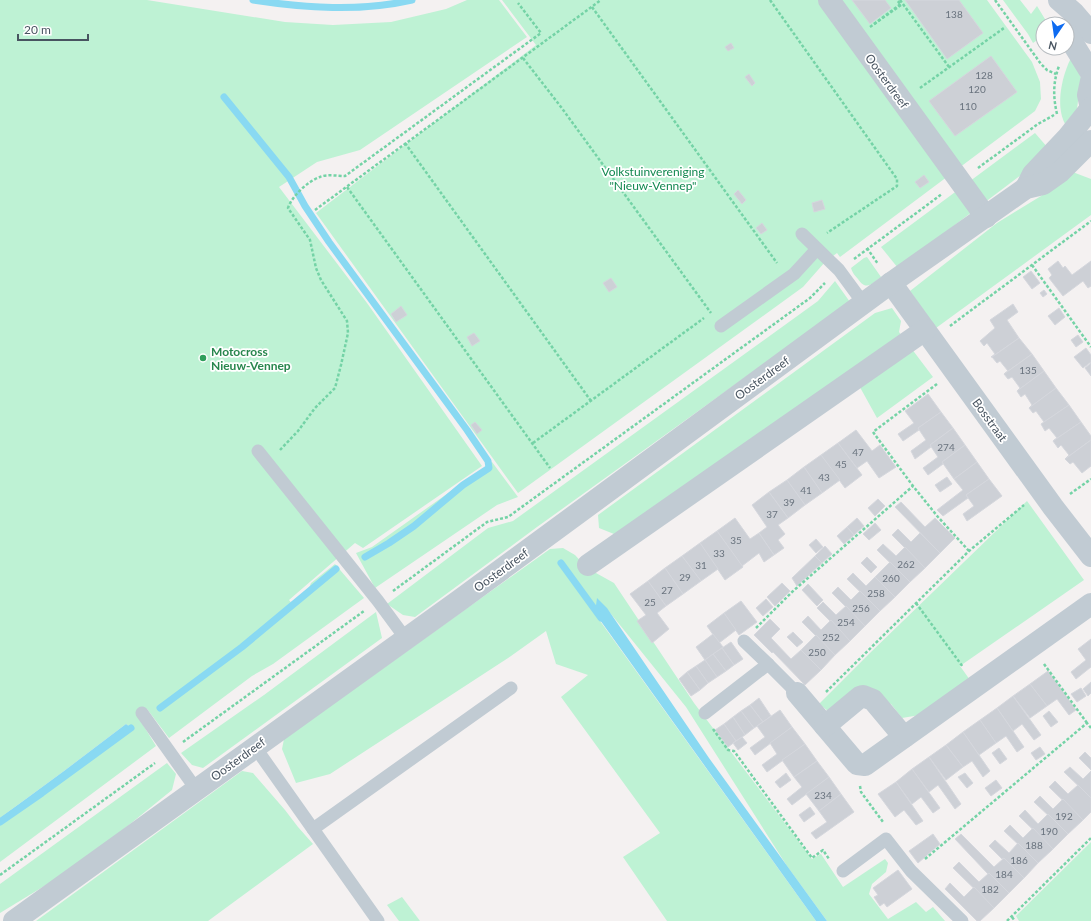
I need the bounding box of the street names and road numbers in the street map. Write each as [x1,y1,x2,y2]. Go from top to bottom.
street label: Oosterdreef [862,51,912,112]
street label: Oosterdreef [732,353,793,403]
street label: Bosstraat [969,396,1011,445]
street label: Oosterdreef [471,545,532,595]
street label: Oosterdreef [208,734,269,784]

